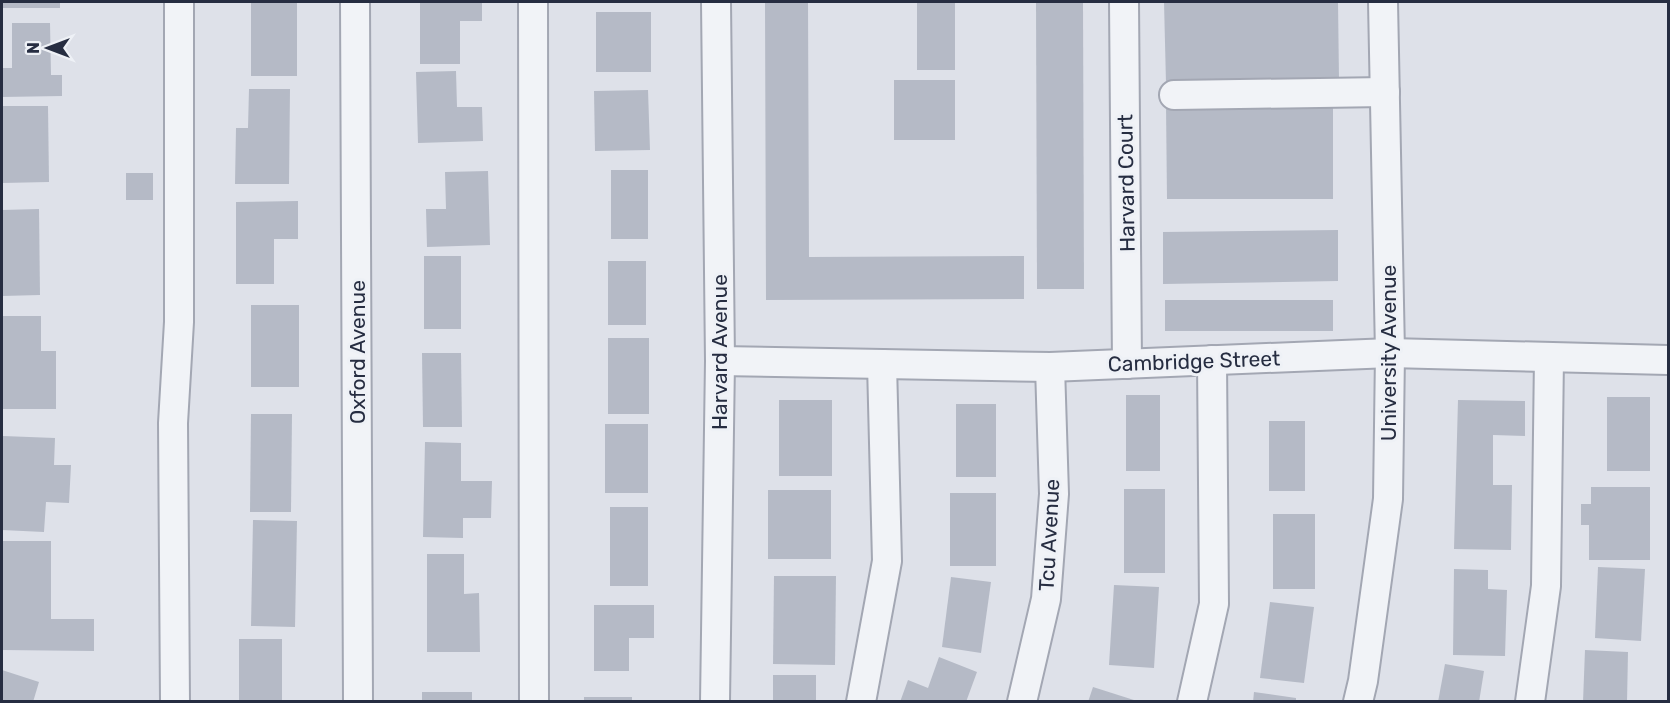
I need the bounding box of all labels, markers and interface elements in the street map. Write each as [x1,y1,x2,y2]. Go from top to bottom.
north arrow [18,18,78,78]
text: N [24,42,43,54]
street label: Harvard Court [1112,114,1140,252]
street label: University Avenue [1376,265,1401,441]
street label: Harvard Avenue [707,274,732,430]
street label: Oxford Avenue [345,280,370,424]
street label: Cambridge Street [1107,345,1281,377]
street label: Tcu Avenue [1034,478,1064,592]

